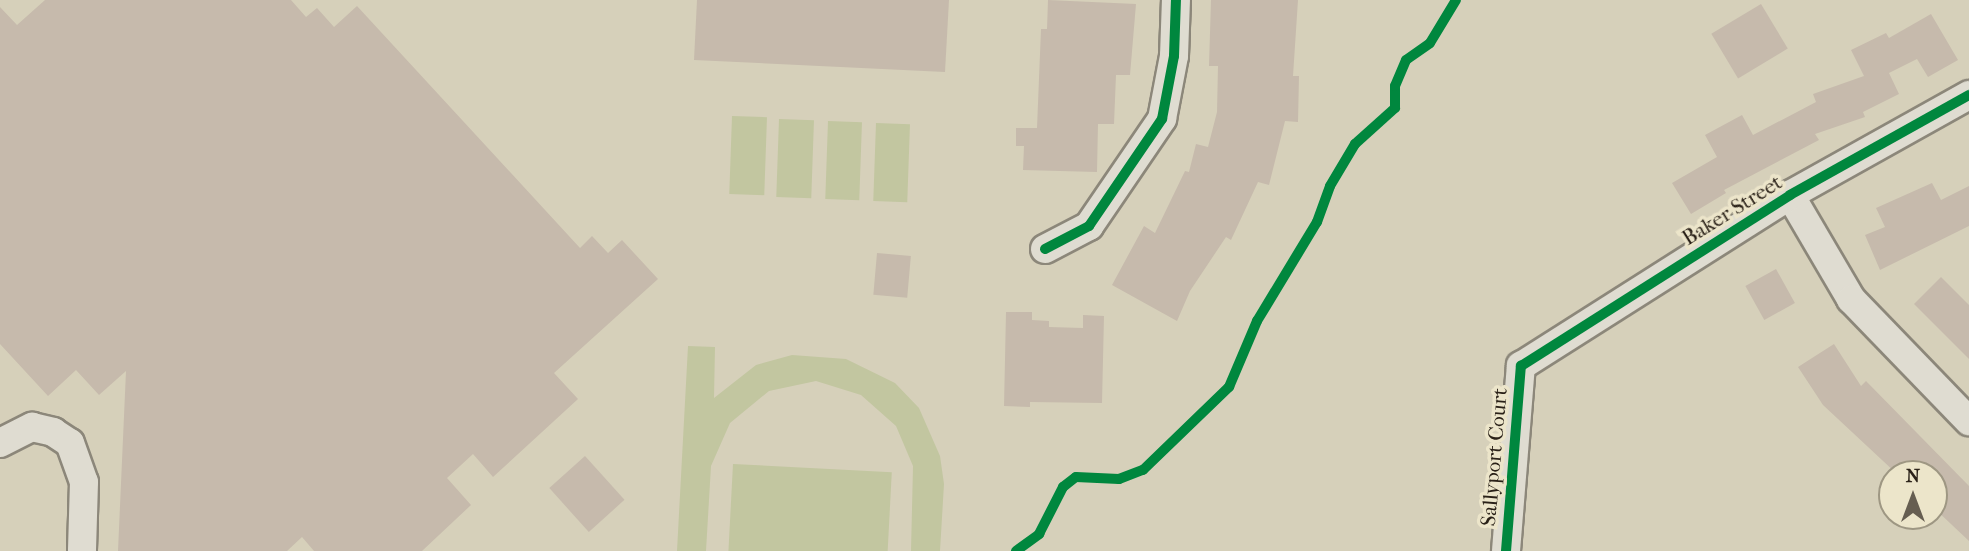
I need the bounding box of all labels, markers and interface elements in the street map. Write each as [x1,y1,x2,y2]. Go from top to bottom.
street label: Baker Street [1677,169,1787,251]
street label: Sallyport Court [1475,387,1513,527]
north arrow [1878,460,1948,530]
text: N [1906,465,1920,487]

